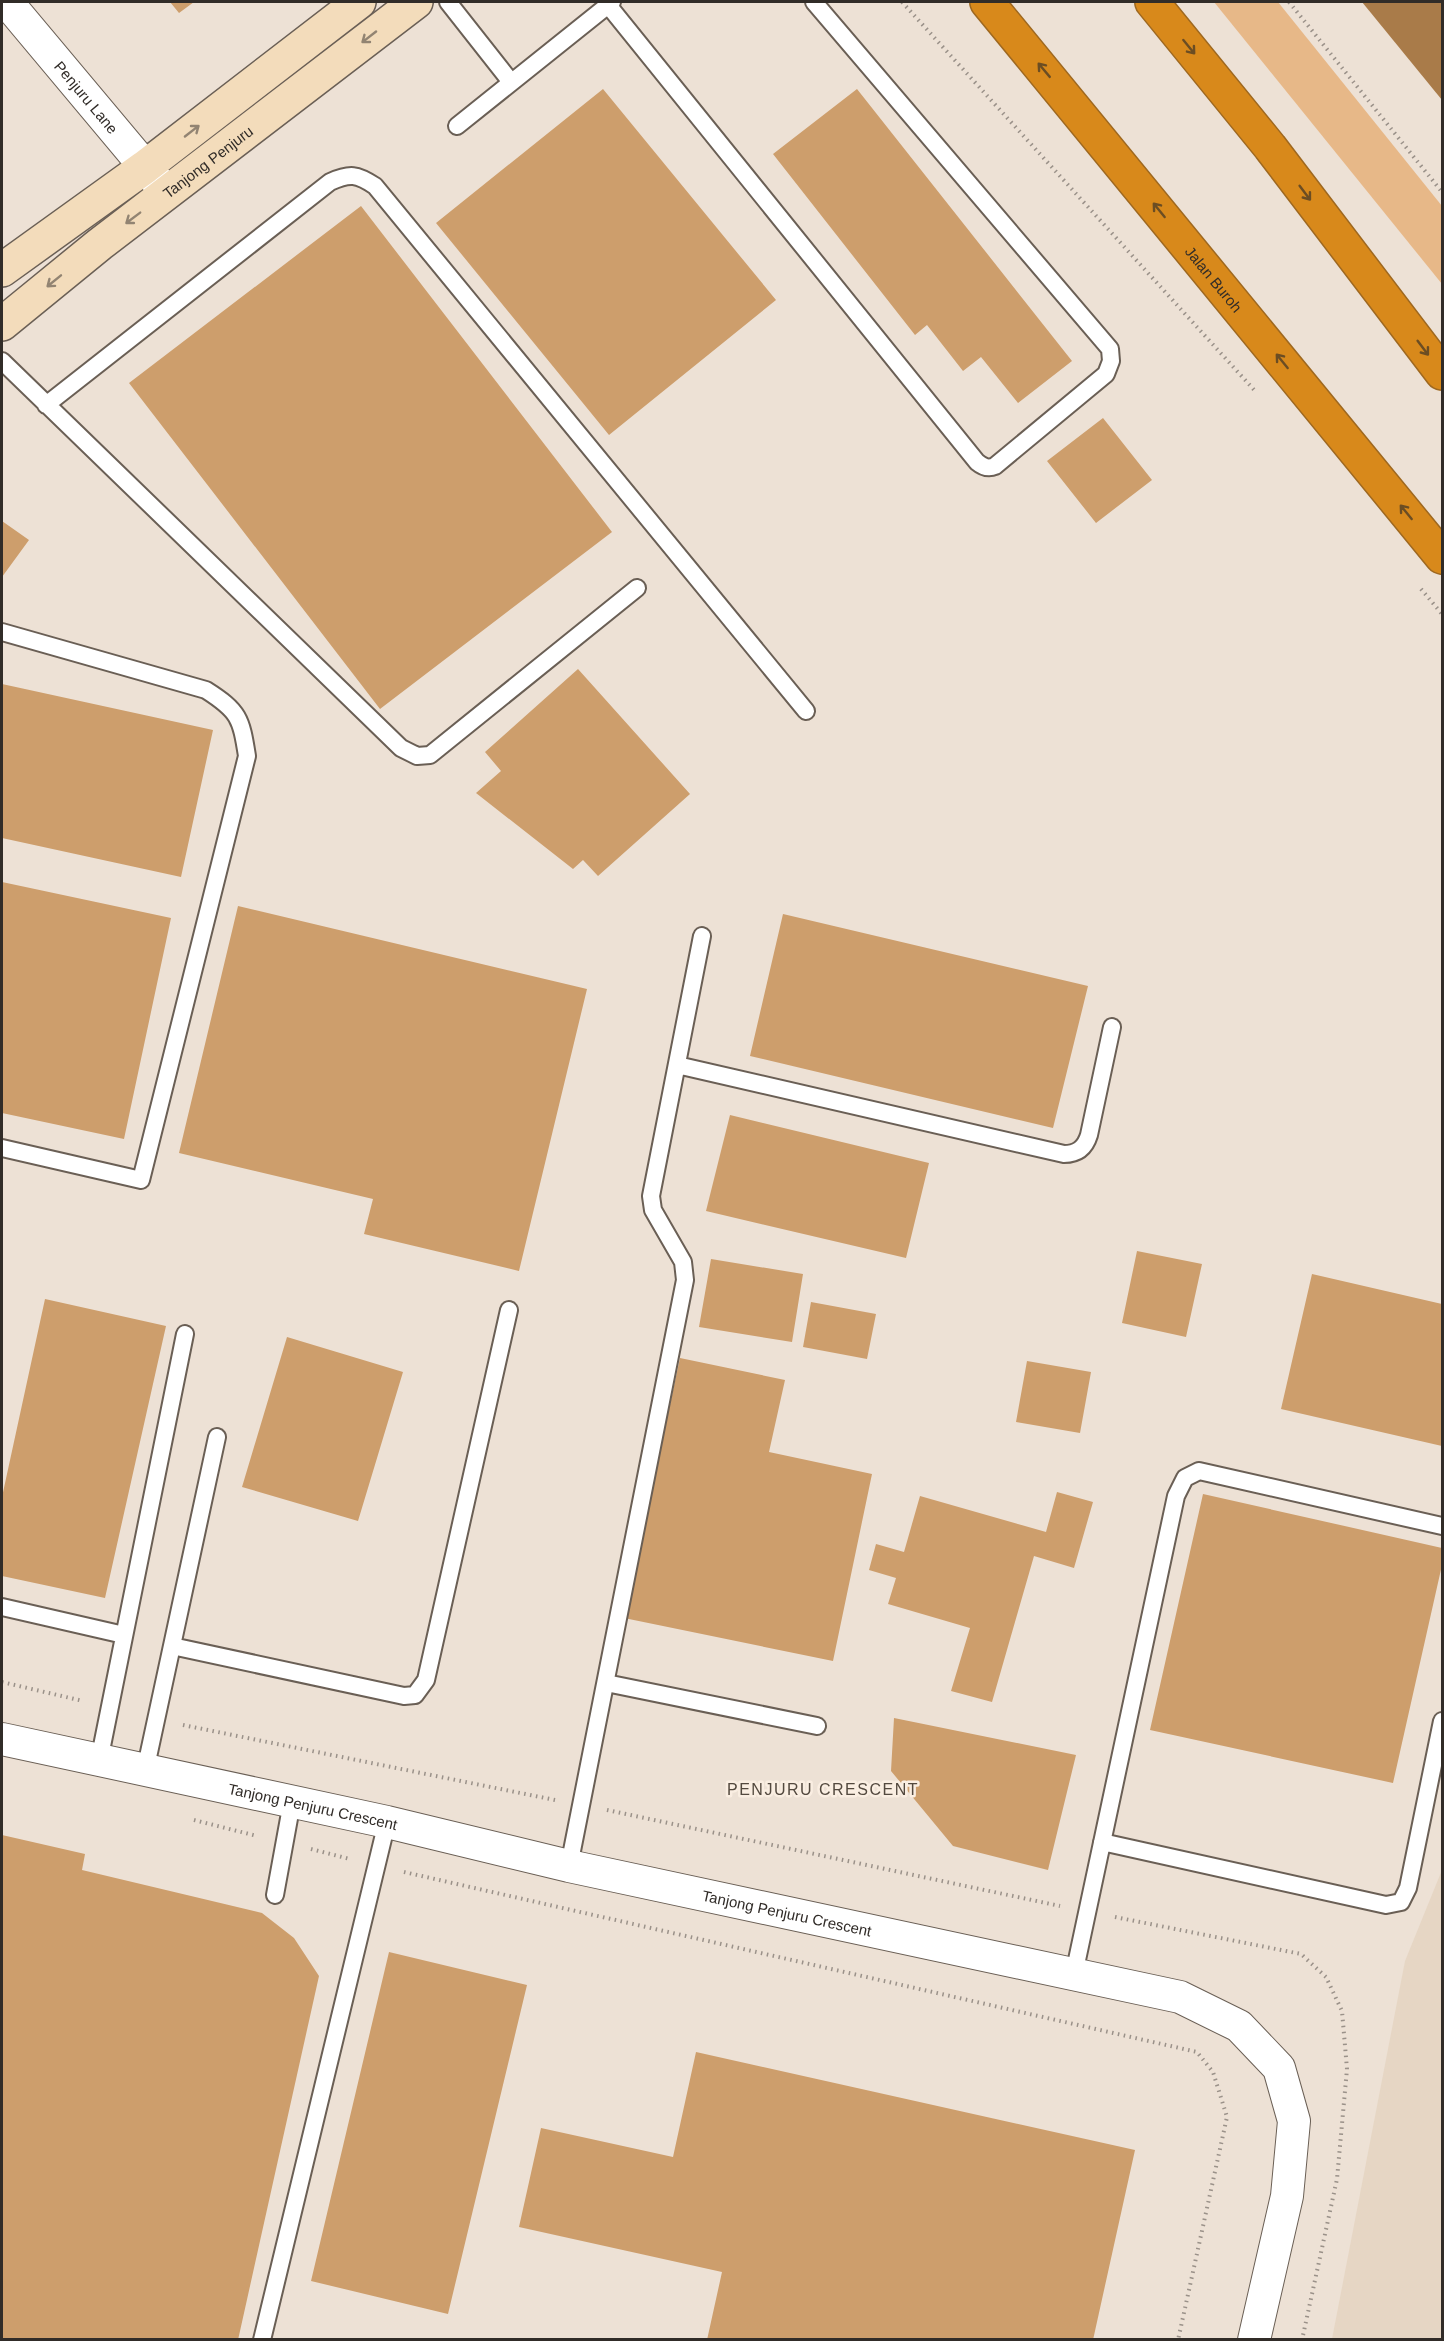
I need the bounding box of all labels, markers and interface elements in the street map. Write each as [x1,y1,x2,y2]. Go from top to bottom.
one-way arrow [362,31,378,44]
one-way arrow [1182,39,1195,55]
street label: Penjuru Lane [51,57,122,137]
one-way arrow [1038,62,1051,78]
street label: Tanjong Penjuru [159,122,256,201]
one-way arrow [183,125,199,138]
one-way arrow [1299,185,1312,201]
one-way arrow [1152,203,1166,218]
one-way arrow [125,212,141,225]
street label: Jalan Buroh [1182,242,1246,315]
one-way arrow [46,274,62,287]
one-way arrow [1417,340,1430,356]
one-way arrow [1276,353,1289,369]
one-way arrow [1399,504,1412,520]
street label: Tanjong Penjuru Crescent [227,1780,400,1833]
district label: PENJURU CRESCENT [727,1781,919,1798]
street label: Tanjong Penjuru Crescent [701,1886,874,1939]

